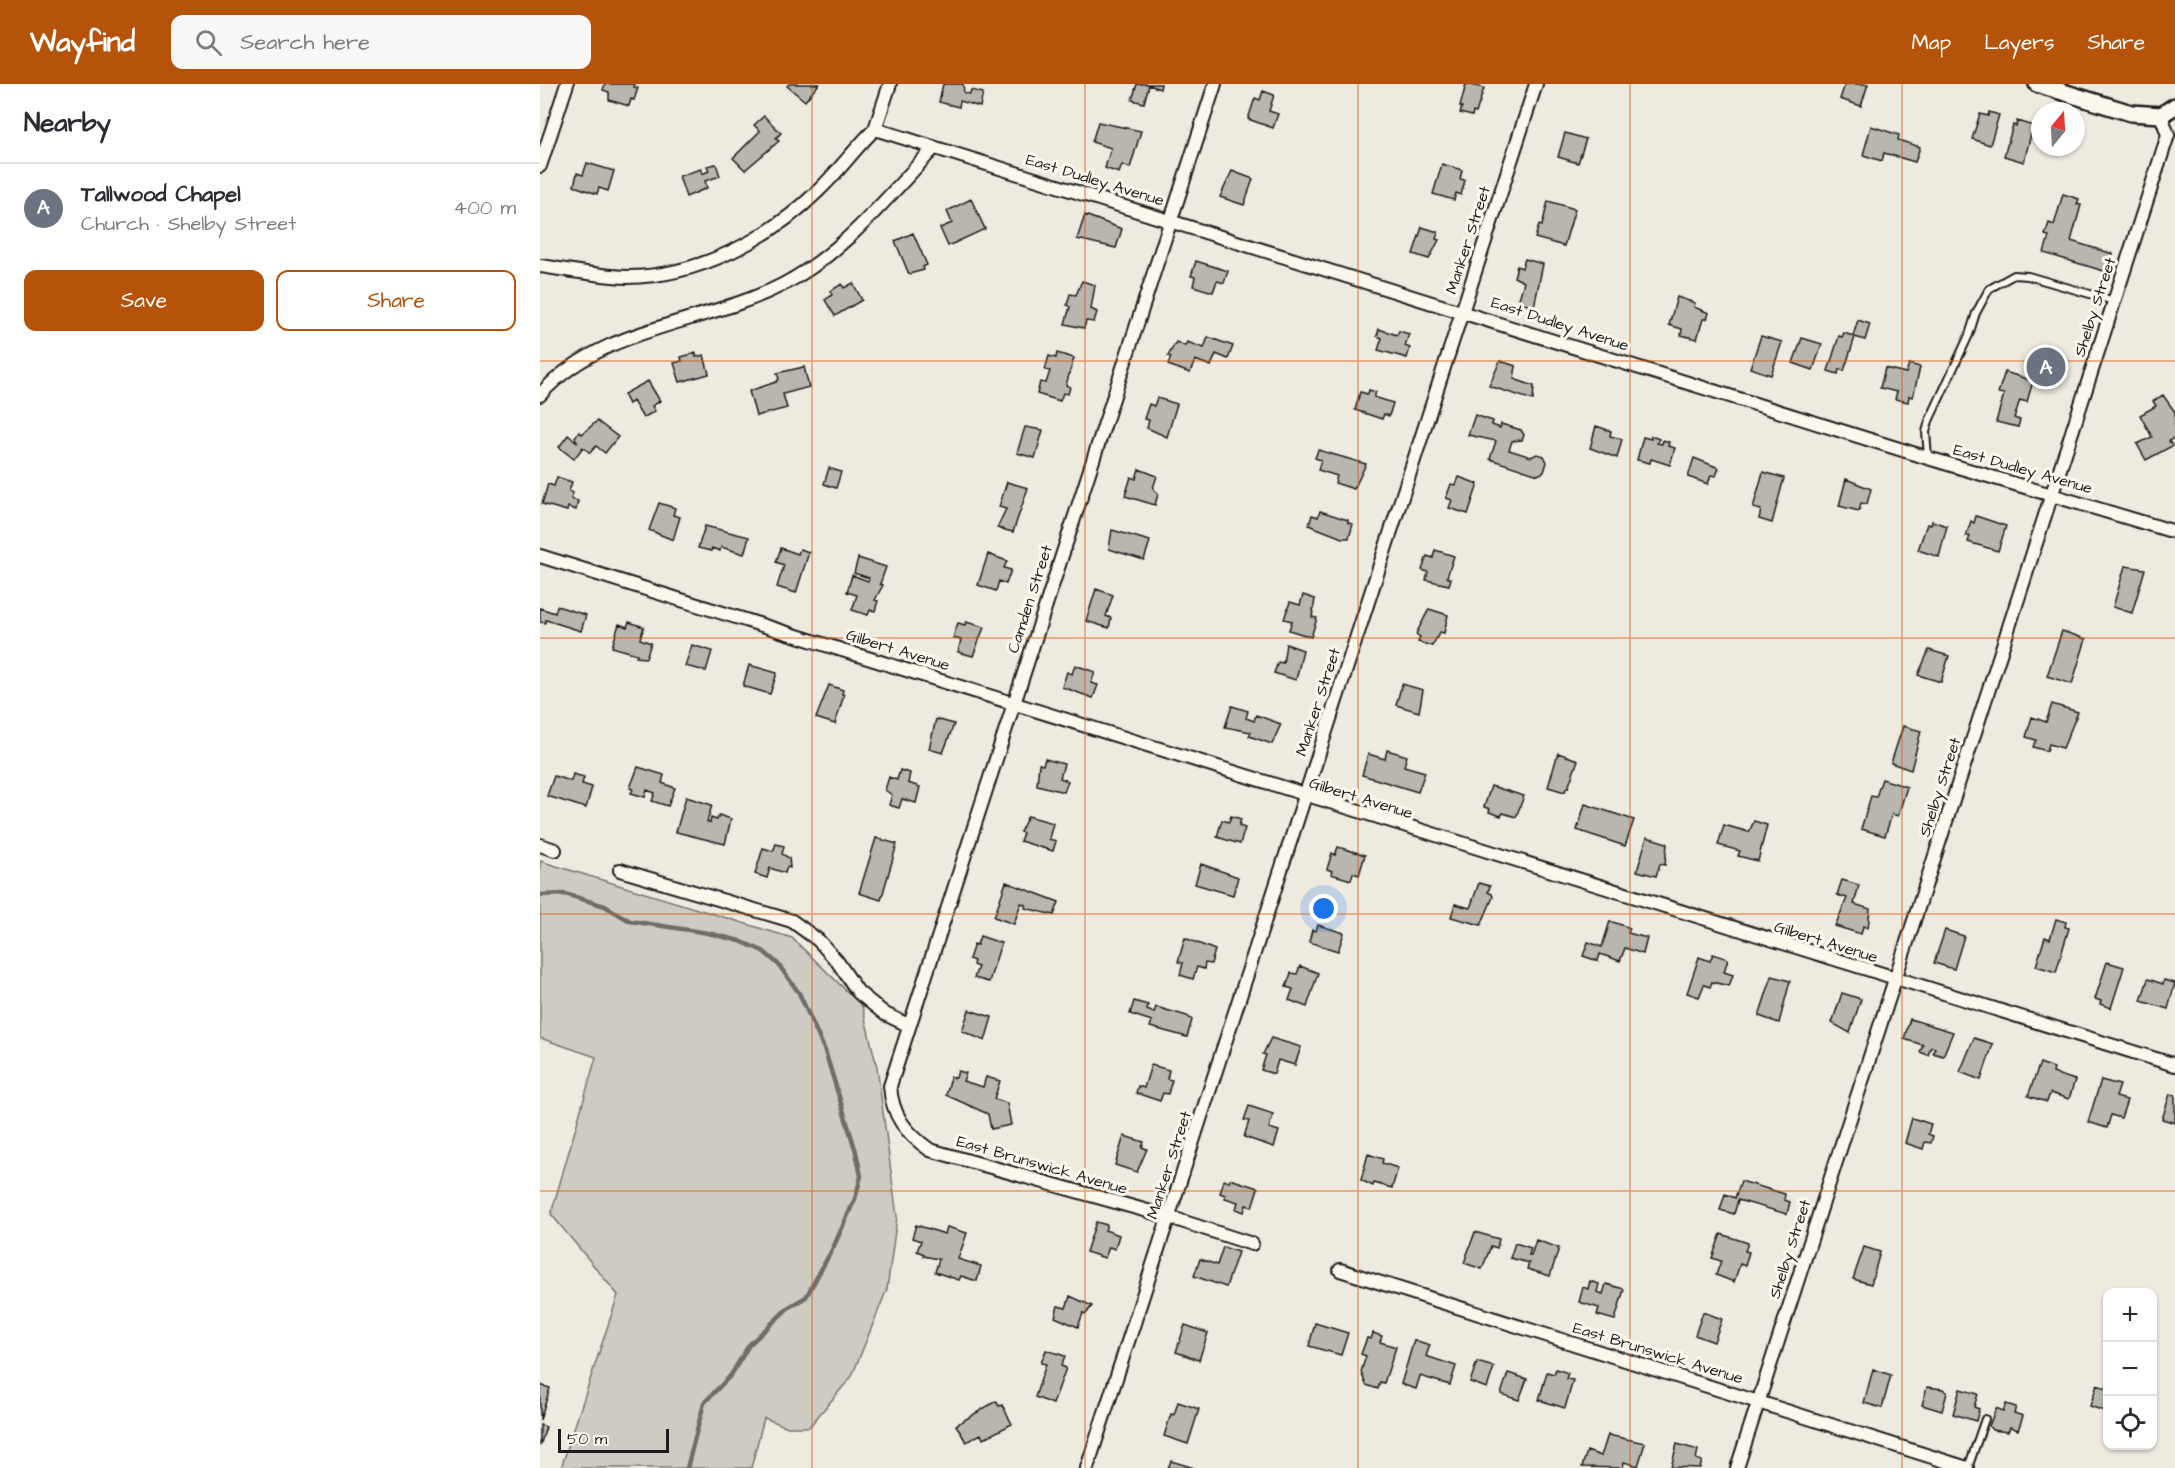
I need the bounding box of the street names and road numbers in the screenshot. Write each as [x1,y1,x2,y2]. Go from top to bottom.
street label: East Dudley Avenue [1023,148,1167,213]
street label: Manker Street [1440,183,1496,297]
street label: Shelby Street [2069,254,2122,360]
street label: East Dudley Avenue [1488,291,1632,358]
street label: East Dudley Avenue [1951,439,2095,500]
street label: Camden Street [1002,542,1058,656]
street label: Gilbert Avenue [843,624,953,676]
street label: Manker Street [1290,645,1346,759]
street label: Shelby Street [1914,734,1967,840]
street label: Gilbert Avenue [1306,772,1416,824]
street label: Gilbert Avenue [1771,916,1881,968]
street label: Manker Street [1141,1108,1197,1222]
street label: East Brunswick Avenue [954,1130,1130,1200]
street label: Shelby Street [1764,1196,1817,1302]
street label: East Brunswick Avenue [1570,1317,1746,1389]

